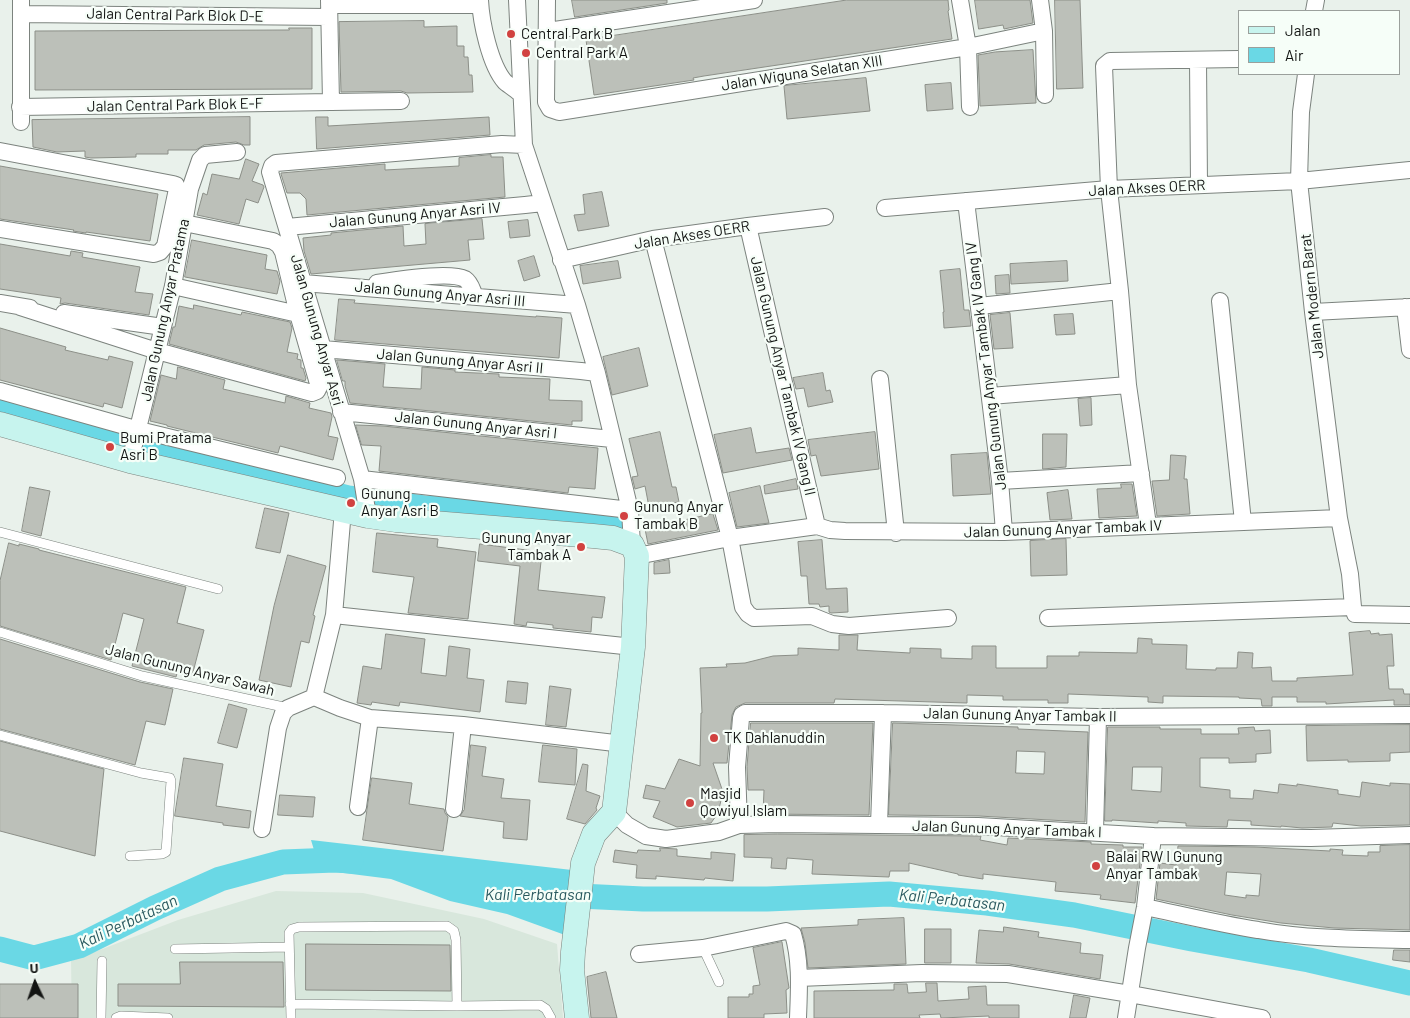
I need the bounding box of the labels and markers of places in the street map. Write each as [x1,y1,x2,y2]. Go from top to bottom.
place label: Central Park B [521,25,613,43]
marker: Central Park B [505,28,517,40]
place label: Central Park A [536,44,628,62]
marker: Central Park A [520,47,532,59]
place label: Bumi Pratama Asri B [120,429,212,464]
marker: Bumi Pratama Asri B [104,441,116,453]
place label: Gunung Anyar Asri B [361,485,439,520]
marker: Gunung Anyar Asri B [345,497,357,509]
place label: Gunung Anyar Tambak B [634,498,723,533]
marker: Gunung Anyar Tambak B [618,510,630,522]
place label: Gunung Anyar Tambak A [482,529,571,564]
marker: Gunung Anyar Tambak A [575,541,587,553]
place label: TK Dahlanuddin [724,729,825,747]
marker: TK Dahlanuddin [708,732,720,744]
place label: Masjid Qowiyul Islam [700,785,787,820]
marker: Masjid Qowiyul Islam [684,797,696,809]
place label: Balai RW I Gunung Anyar Tambak [1106,848,1222,883]
marker: Balai RW I Gunung Anyar Tambak [1090,860,1102,872]

